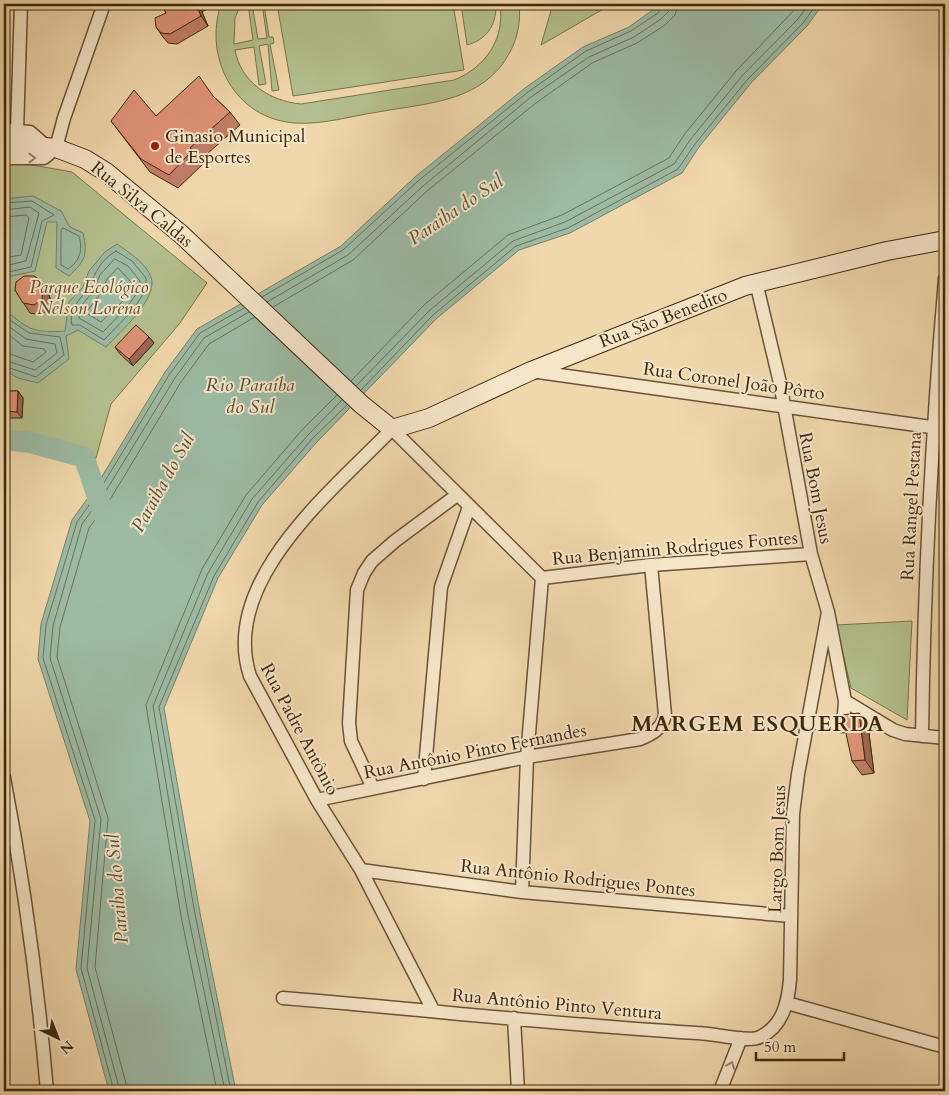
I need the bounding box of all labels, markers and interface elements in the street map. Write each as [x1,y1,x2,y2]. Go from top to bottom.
place label: Ginasio Municipal de Esportes [165,124,306,170]
marker: Ginasio Municipal de Esportes [149,140,161,152]
one-way arrow [28,153,36,163]
street label: Rua Silva Caldas [85,155,198,253]
water label: Paraiba do Sul [403,168,509,251]
park label: Parque Ecológico Nelson Lorena [29,275,149,321]
street label: Rua São Benedito [596,282,731,354]
street label: Rua Coronel João Pôrto [642,356,827,407]
water label: Rio Paraíba do Sul [205,372,295,420]
water label: Paraiba do Sul [125,427,201,537]
street label: Rua Bom Jesus [792,430,839,546]
street label: Rua Rangel Pestana [895,431,928,581]
street label: Rua Benjamin Rodrigues Fontes [551,525,799,572]
street label: Rua Padre Antônio [254,659,345,800]
district label: MARGEM ESQUERDA [631,709,885,739]
street label: Rua Antônio Pinto Fernandes [362,718,589,785]
street label: Largo Bom Jesus [763,785,792,913]
water label: Paraiba do Sul [99,832,135,945]
street label: Rua Antônio Rodrigues Pontes [459,854,697,903]
street label: Rua Antônio Pinto Ventura [451,983,663,1026]
north arrow [32,1012,82,1062]
scale bar [756,1030,844,1062]
text: N [56,1036,77,1058]
text: 50 m [764,1037,796,1057]
one-way arrow [725,1061,735,1069]

